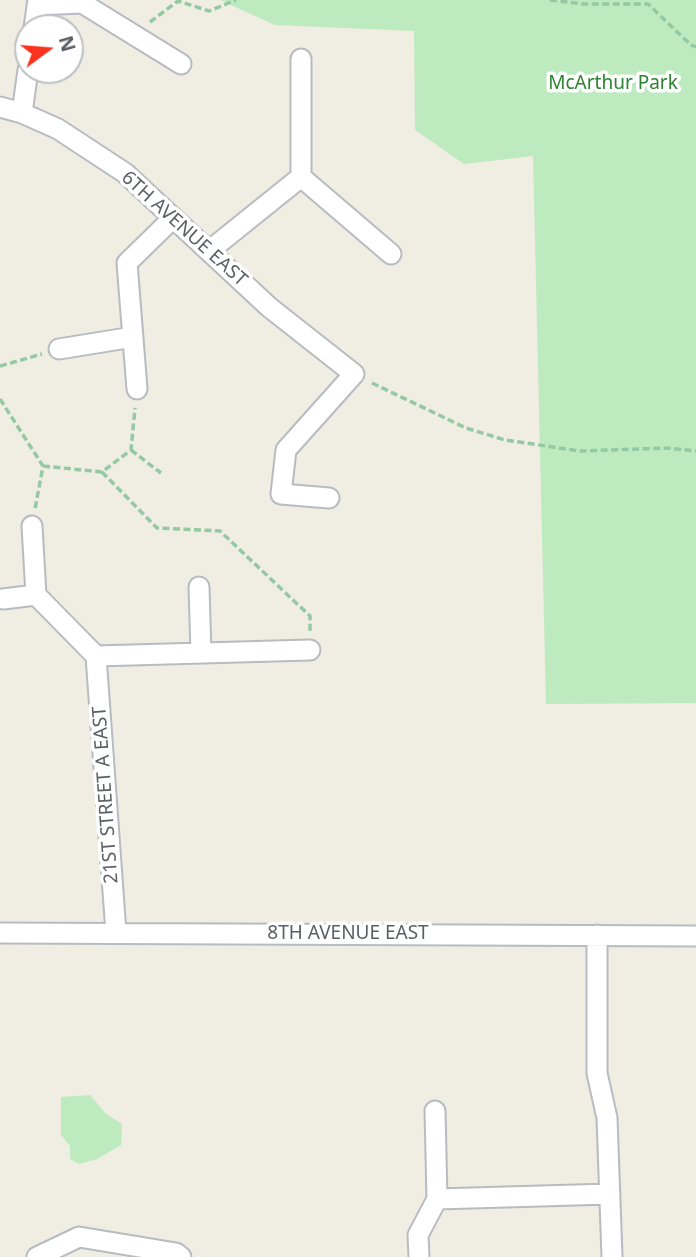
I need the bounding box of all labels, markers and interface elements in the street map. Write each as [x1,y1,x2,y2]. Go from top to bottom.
north arrow [14,14,84,84]
text: N [53,33,82,55]
park label: McArthur Park [548,73,678,95]
street label: 6TH AVENUE EAST [116,167,252,291]
street label: 21ST STREET A EAST [88,705,124,885]
street label: 8TH AVENUE EAST [267,923,429,945]

